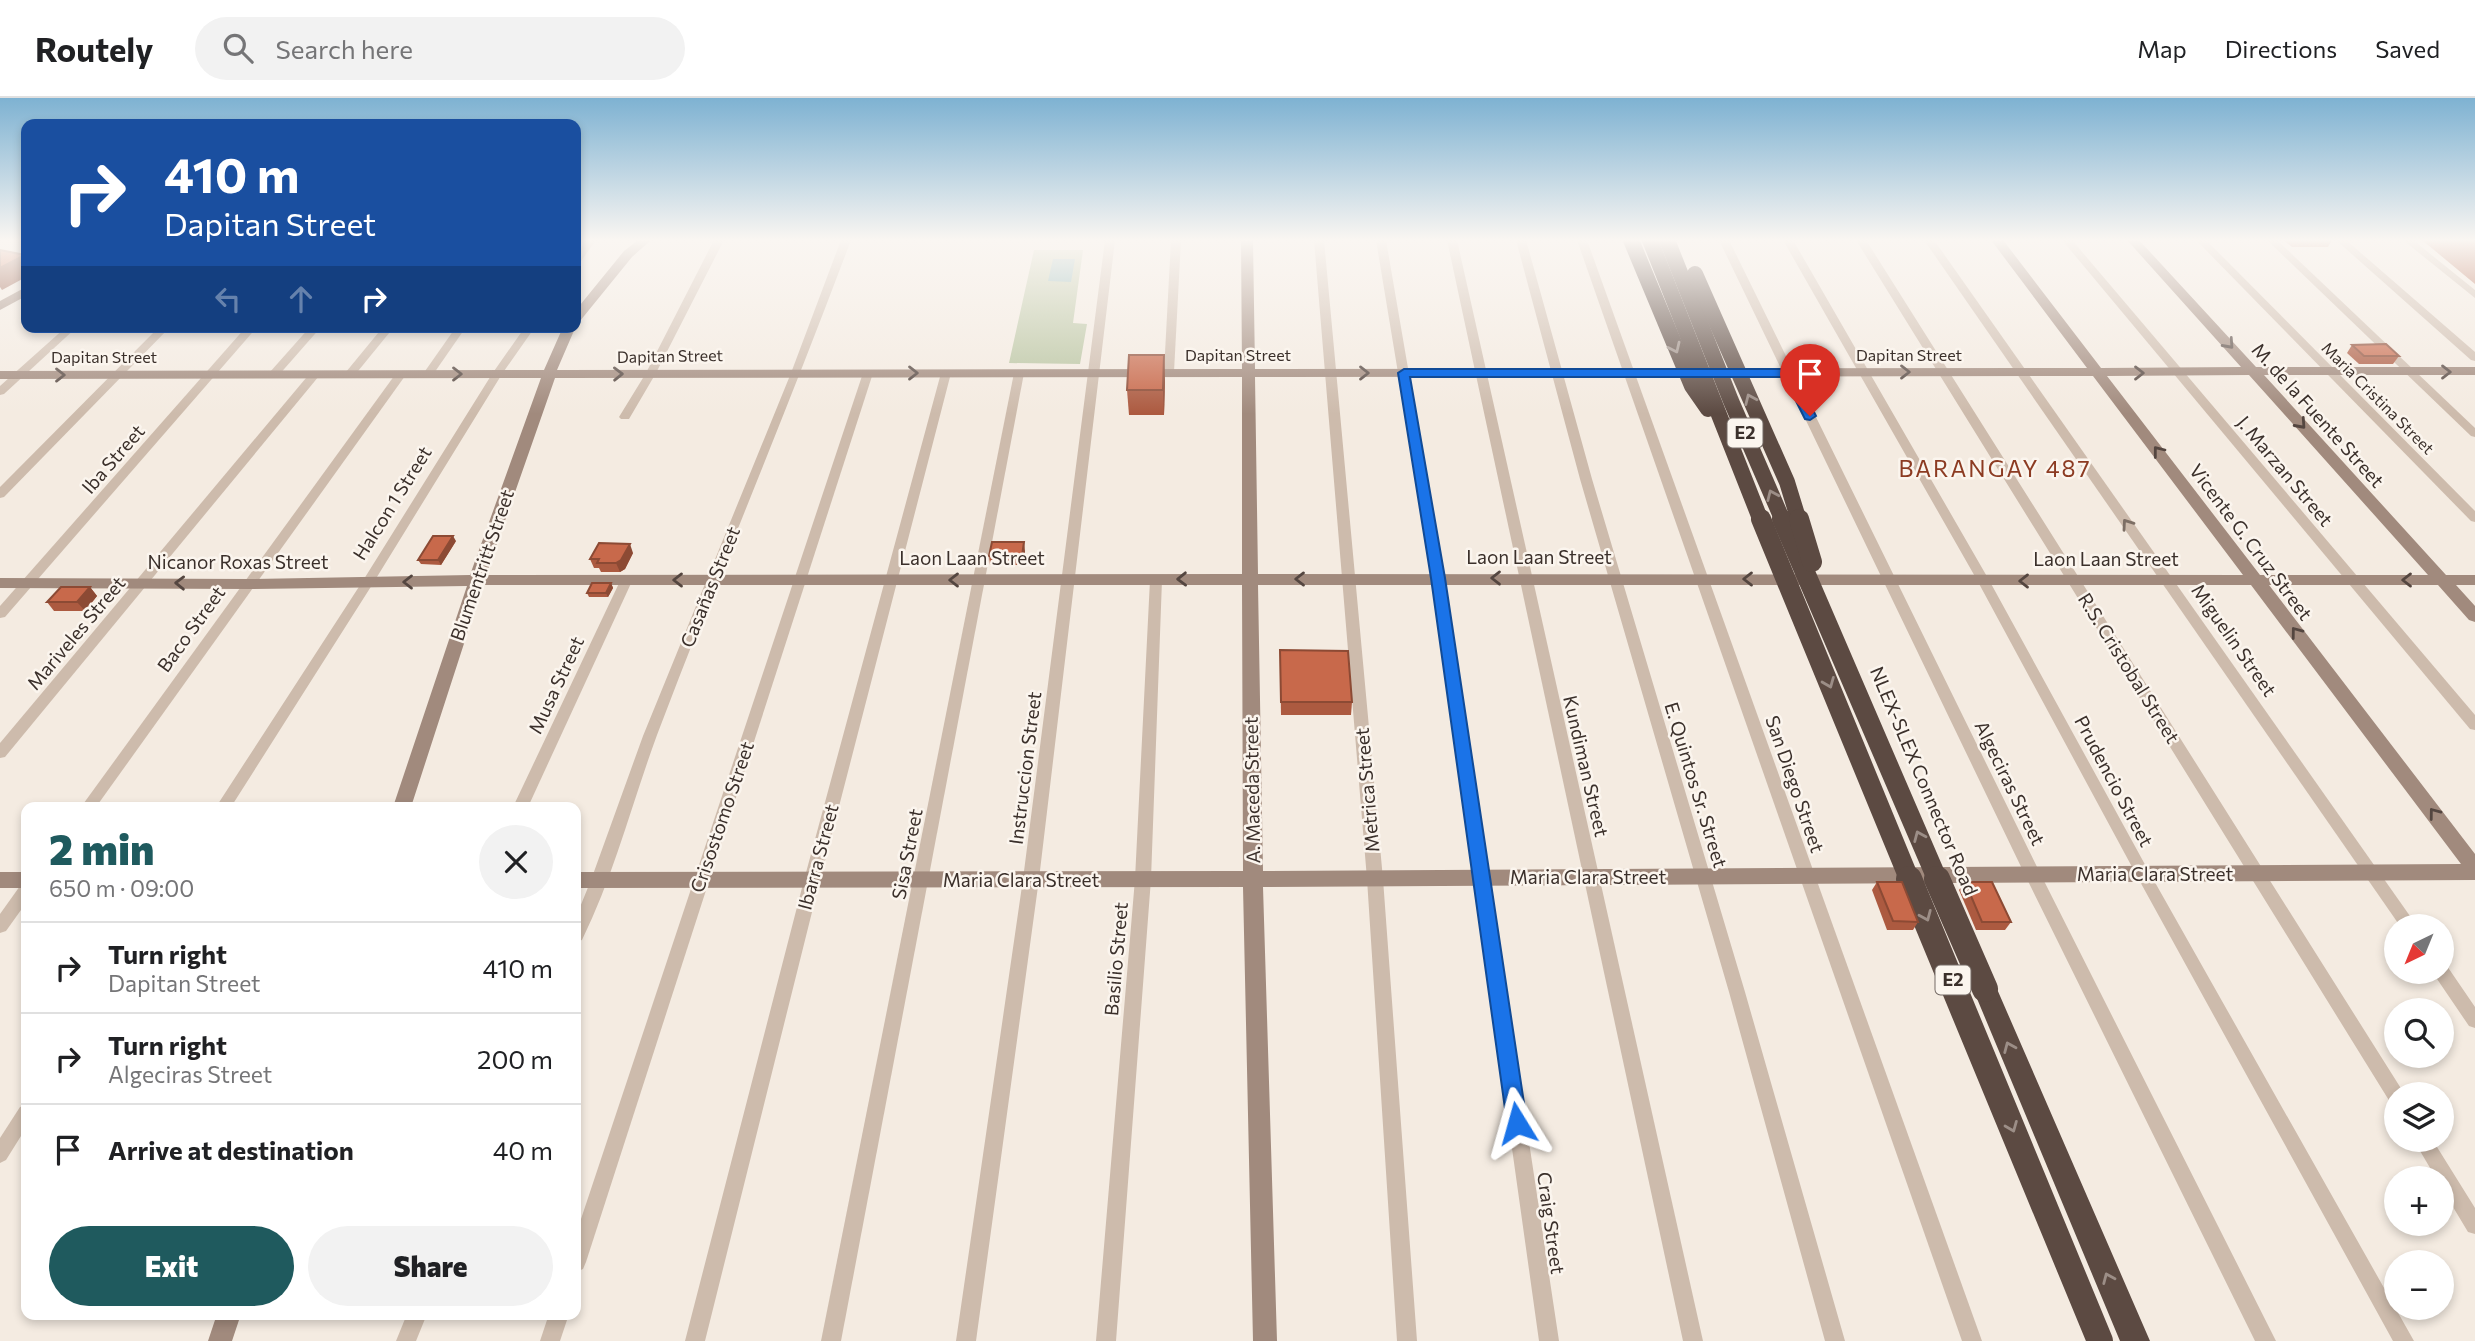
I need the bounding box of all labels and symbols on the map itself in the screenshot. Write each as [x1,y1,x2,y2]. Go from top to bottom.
one-way arrow [2221,336,2233,349]
street label: M. de la Fuente Street [2247,338,2389,492]
street label: Maria Cristina Street [2318,338,2439,458]
one-way arrow [1667,341,1681,353]
pin [1780,344,1840,416]
street label: Dapitan Street [617,345,724,366]
street label: Dapitan Street [1185,345,1291,364]
street label: Dapitan Street [1856,345,1962,364]
street label: Dapitan Street [51,347,157,366]
one-way arrow [1901,364,1911,380]
one-way arrow [2441,364,2452,379]
one-way arrow [908,365,919,381]
one-way arrow [1360,365,1370,381]
one-way arrow [2134,365,2144,381]
one-way arrow [452,366,463,382]
one-way arrow [613,366,624,382]
one-way arrow [55,367,65,383]
one-way arrow [1744,394,1758,406]
street label: J. Marzan Street [2233,411,2338,531]
one-way arrow [2293,416,2305,429]
road number: E2 [1728,418,1762,447]
street label: Iba Street [76,419,149,498]
street label: Halcon 1 Street [347,441,436,564]
one-way arrow [2154,446,2167,459]
district label: BARANGAY 487 [1898,454,2092,482]
street label: Vicente G. Cruz Street [2185,459,2318,624]
street label: Blumentritt Street [445,486,518,643]
one-way arrow [1766,490,1780,502]
one-way arrow [2123,519,2135,532]
street label: Casañas Street [675,523,744,651]
street label: Laon Laan Street [1466,545,1612,568]
street label: Laon Laan Street [899,546,1045,569]
street label: Laon Laan Street [2033,547,2179,570]
street label: Nicanor Roxas Street [147,550,329,573]
one-way arrow [1491,570,1501,586]
street label: Mariveles Street [22,571,130,694]
one-way arrow [1294,571,1305,587]
one-way arrow [1743,571,1753,587]
one-way arrow [672,572,683,588]
one-way arrow [949,572,959,588]
one-way arrow [1176,572,1187,587]
one-way arrow [2401,572,2412,587]
one-way arrow [2018,573,2029,589]
one-way arrow [402,574,413,590]
one-way arrow [175,575,185,591]
street label: Miguelin Street [2187,579,2282,701]
street label: Baco Street [152,581,229,676]
street label: R.S. Cristobal Street [2074,588,2185,747]
one-way arrow [2291,628,2304,640]
street label: Musa Street [523,632,588,737]
street label: NLEX-SLEX Connector Road [1866,663,1983,899]
one-way arrow [1821,677,1835,689]
street label: Instruccion Street [1004,690,1045,846]
street label: Kundiman Street [1559,693,1614,839]
street label: E. Quintos Sr. Street [1660,699,1733,871]
street label: Prudencio Street [2070,711,2159,850]
street label: San Diego Street [1761,712,1830,856]
street label: A. Maceda Street [1239,716,1264,864]
street label: Algeciras Street [1970,717,2051,849]
street label: Metrica Street [1350,727,1383,853]
street label: Crisostomo Street [685,738,758,895]
street label: Ibarra Street [792,801,843,912]
street label: Sisa Street [886,806,927,901]
one-way arrow [2429,808,2442,821]
one-way arrow [1914,831,1928,843]
street label: Maria Clara Street [2077,862,2233,885]
street label: Maria Clara Street [1510,865,1666,888]
street label: Maria Clara Street [943,868,1099,891]
street label: Basilio Street [1099,901,1132,1017]
one-way arrow [1917,910,1931,922]
north arrow [2384,914,2454,984]
road number: E2 [1936,966,1970,995]
one-way arrow [2004,1041,2018,1053]
position arrow [1480,1086,1554,1160]
one-way arrow [2003,1120,2017,1132]
street label: Craig Street [1533,1170,1570,1276]
one-way arrow [2103,1273,2117,1285]

